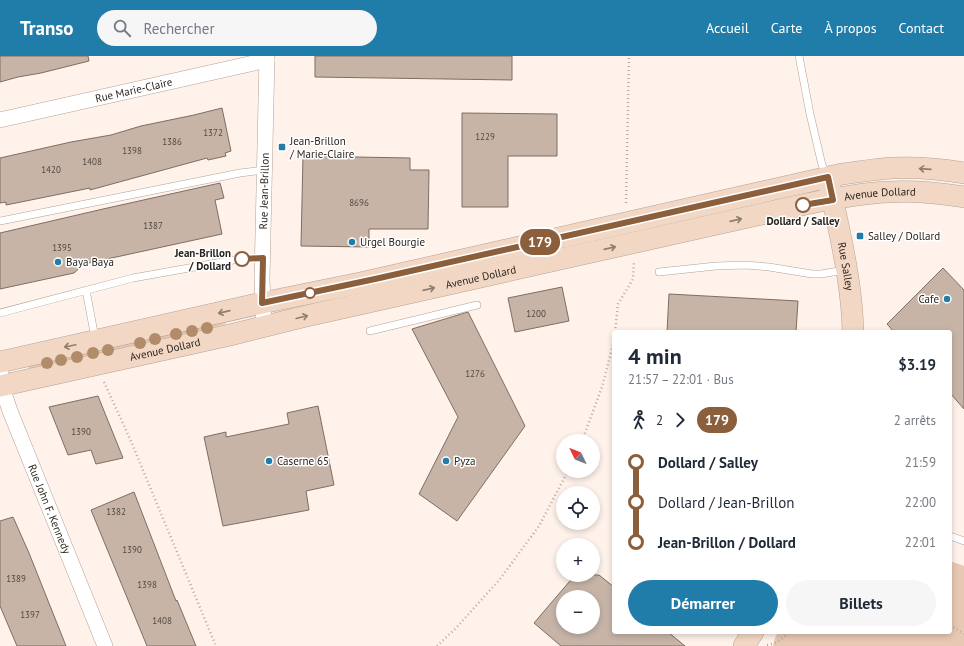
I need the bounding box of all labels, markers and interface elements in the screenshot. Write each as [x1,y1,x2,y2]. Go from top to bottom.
search box [97,10,377,46]
text: Transo [20,16,73,40]
icon: search [111,17,133,39]
text: Rechercher [143,19,215,38]
text: Accueil [706,19,749,37]
text: Carte [771,19,802,37]
text: À propos [824,19,877,37]
text: Contact [899,19,944,37]
street label: Rue Marie-Claire [94,74,174,105]
house number: 1372 [203,127,223,138]
house number: 1229 [475,131,495,142]
place label: Jean-Brillon / Marie-Claire [289,134,355,161]
house number: 1386 [162,136,182,147]
marker: Jean-Brillon / Marie-Claire [277,142,287,152]
house number: 1398 [122,145,142,156]
street label: Rue Jean-Brillon [256,153,272,230]
house number: 1408 [82,156,102,167]
house number: 1420 [41,164,61,175]
one-way arrow [919,165,932,172]
street label: Avenue Dollard [843,184,916,204]
house number: 8696 [349,197,369,208]
marker: Dollard / Salley [795,197,811,213]
place label: Dollard / Salley [766,214,840,228]
one-way arrow [730,216,743,224]
house number: 1387 [143,220,163,231]
line badge: 179 [517,229,563,255]
place label: Salley / Dollard [868,229,940,243]
marker: Salley / Dollard [855,231,865,241]
text: 179 [528,233,552,251]
place label: Urgel Bourgie [360,235,425,249]
marker: Urgel Bourgie [347,237,357,247]
street label: Rue Salley [835,241,857,292]
house number: 1395 [52,242,72,253]
one-way arrow [603,244,616,252]
place label: Jean-Brillon / Dollard [174,246,231,273]
marker: Jean-Brillon / Dollard [234,251,250,267]
place label: Baya Baya [66,255,114,269]
marker: Baya Baya [53,257,63,267]
street label: Avenue Dollard [444,262,518,292]
one-way arrow [422,285,435,292]
unlabelled marker [304,287,316,299]
place label: Cafe [918,292,939,306]
marker: Cafe [942,294,952,304]
one-way arrow [218,308,231,316]
house number: 1200 [526,308,546,319]
one-way arrow [295,313,308,320]
street label: Avenue Dollard [128,335,202,364]
one-way arrow [64,342,77,350]
text: 4 min [628,342,682,370]
text: $3.19 [898,355,936,374]
house number: 1276 [465,368,485,379]
text: 21:57 – 22:01 · Bus [628,371,734,388]
icon: walk [628,409,650,431]
icon: forward [669,409,691,431]
text: 179 [705,411,729,429]
text: 2 [656,412,663,429]
text: 2 arrêts [894,412,936,429]
house number: 1390 [71,426,91,437]
north arrow [556,434,600,478]
map controls [556,434,600,634]
text: Dollard / Salley [658,453,758,472]
place label: Caserne 65 [277,454,329,468]
place label: Pyza [454,454,476,468]
text: 21:59 [905,454,936,471]
marker: Caserne 65 [264,456,274,466]
marker: Pyza [441,456,451,466]
street label: Rue John F. Kennedy [25,462,74,557]
button: locate [556,486,600,530]
text: Dollard / Jean-Brillon [658,493,794,512]
text: 22:00 [905,494,936,511]
house number: 1382 [106,506,126,517]
text: Jean-Brillon / Dollard [658,533,796,552]
text: 22:01 [905,534,936,551]
button: + [556,538,600,582]
house number: 1390 [122,544,142,555]
house number: 1389 [6,573,26,584]
house number: 1398 [137,579,157,590]
button: Démarrer [628,580,778,626]
button: Billets [786,580,936,626]
button: − [556,590,600,634]
house number: 1397 [20,609,40,620]
house number: 1408 [152,615,172,626]

